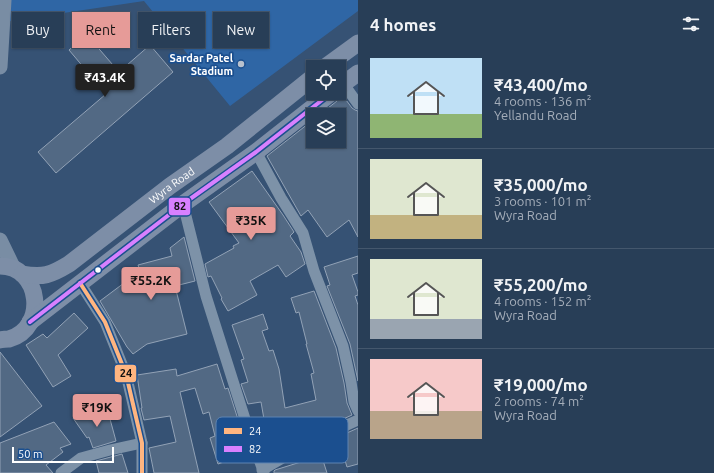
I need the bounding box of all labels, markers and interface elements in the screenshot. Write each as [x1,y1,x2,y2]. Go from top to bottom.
chip: Buy [12,12,64,48]
chip: Rent [72,12,130,48]
chip: Filters [138,12,205,48]
chip: New [213,12,269,48]
icon: filters [680,13,702,35]
text: 4 homes [370,15,436,34]
place label: Sardar Patel Stadium [170,52,234,77]
marker: Sardar Patel Stadium [236,59,246,69]
map controls [306,60,346,148]
button: locate [306,60,346,100]
pin: ₹43.4K [72,64,138,98]
text: ₹43.4K [84,70,126,84]
icon: home [402,74,450,122]
text: ₹43,400/mo [494,75,588,94]
text: 4 rooms · 136 m² [494,94,591,108]
button: layers [306,108,346,148]
text: Yellandu Road [494,108,577,122]
street label: Wyra Road [147,165,197,206]
icon: home [402,175,450,223]
text: ₹35,000/mo [494,175,588,194]
text: 3 rooms · 101 m² [494,194,591,208]
line badge: 82 [168,197,191,216]
text: 82 [174,200,186,212]
pin: ₹35K [227,207,275,241]
text: Wyra Road [494,208,557,222]
text: ₹35K [236,213,266,227]
unlabelled marker [93,265,103,275]
pin: ₹55.2K [118,267,184,301]
text: ₹55.2K [130,273,172,287]
icon: home [402,275,450,323]
text: ₹55,200/mo [494,275,588,294]
text: 4 rooms · 152 m² [494,294,591,308]
text: Wyra Road [494,308,557,322]
line badge: 24 [114,364,137,383]
text: 24 [120,367,132,379]
icon: home [402,375,450,423]
text: ₹19,000/mo [494,375,588,394]
pin: ₹19K [73,394,121,428]
text: 2 rooms · 74 m² [494,394,584,408]
text: ₹19K [82,400,112,414]
text: Wyra Road [494,408,557,422]
legend [216,417,348,463]
text: 24 [249,425,261,437]
text: 82 [249,443,261,455]
scale bar [12,445,114,464]
text: 50 m [18,448,42,460]

